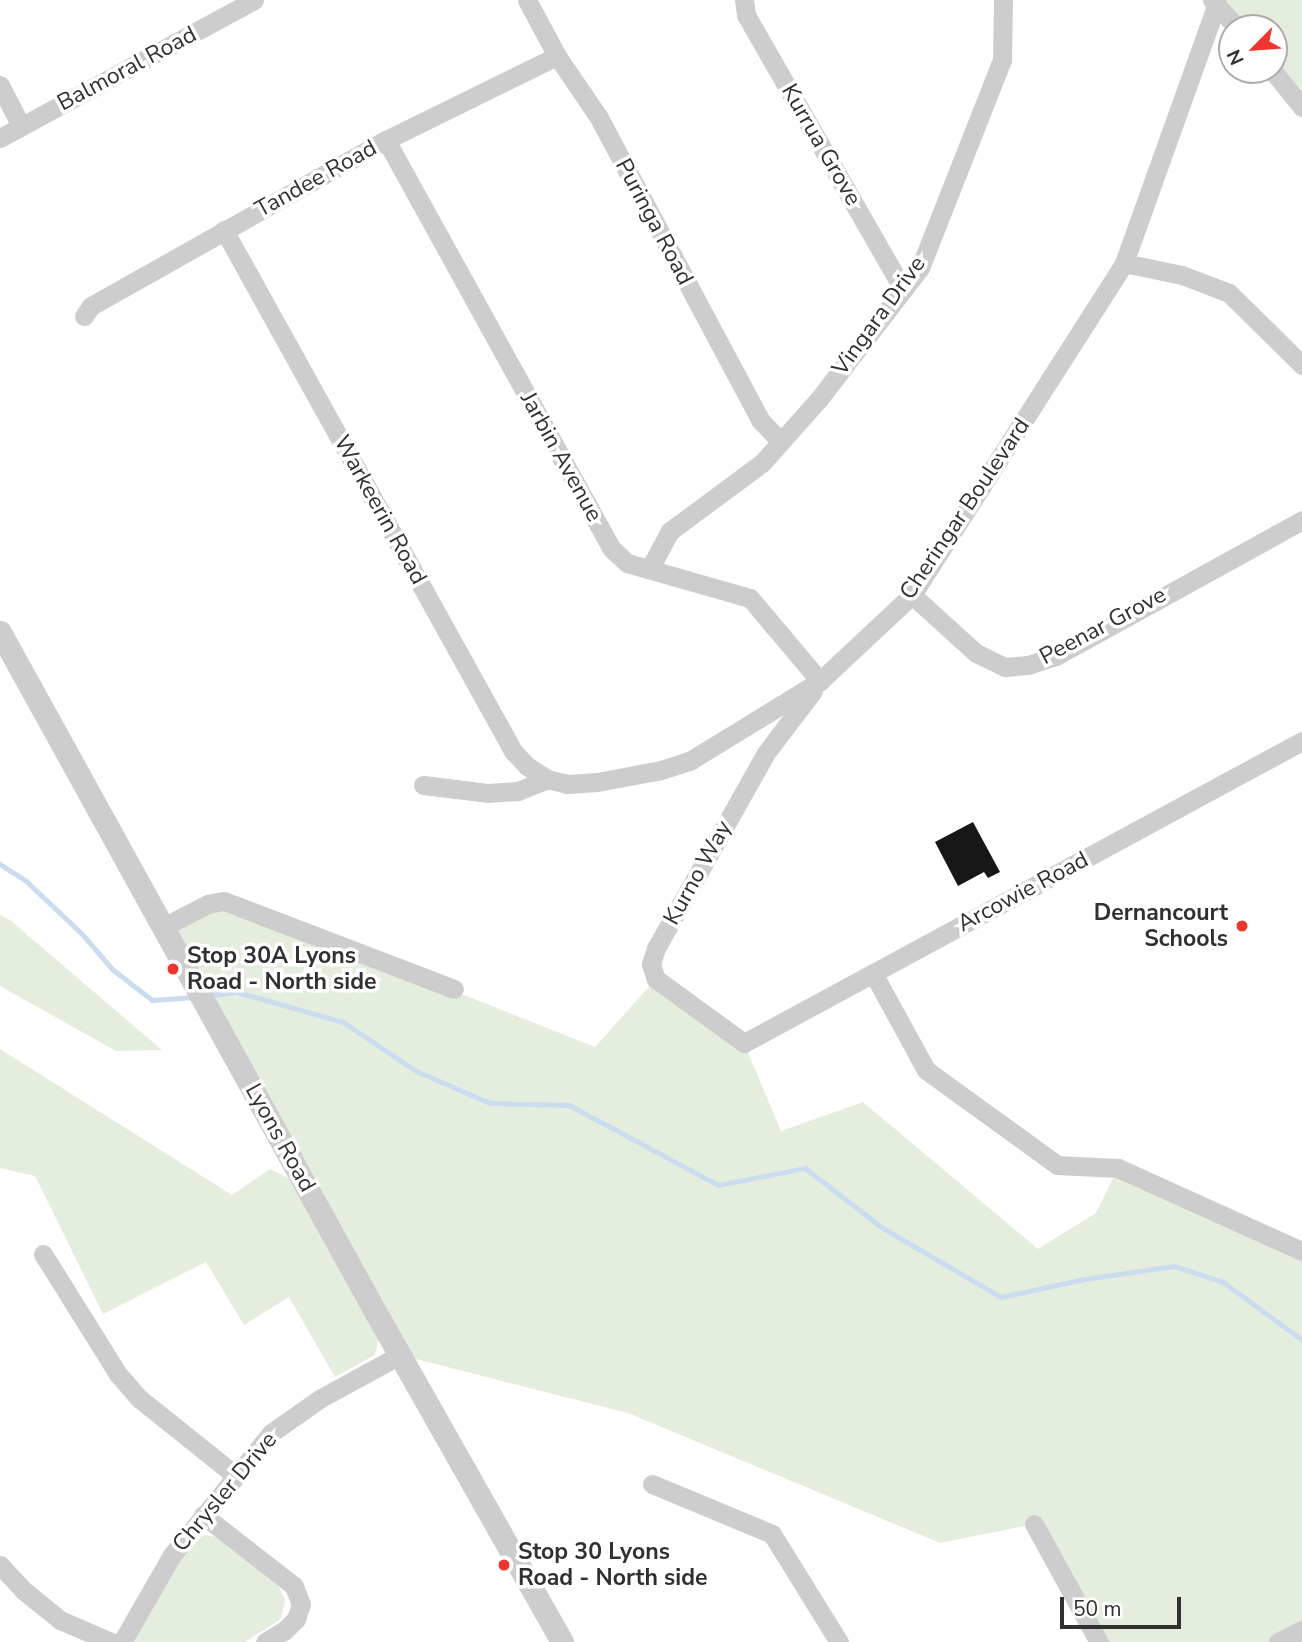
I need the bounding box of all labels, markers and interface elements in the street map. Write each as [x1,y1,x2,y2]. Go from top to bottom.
north arrow [1218,14,1288,84]
street label: Balmoral Road [53,21,201,117]
text: N [1221,45,1251,69]
street label: Kurrua Grove [775,79,867,211]
street label: Tandee Road [250,134,382,224]
street label: Puringa Road [609,154,699,290]
street label: Vingara Drive [826,251,932,381]
street label: Jarbin Avenue [514,387,608,527]
street label: Cheringar Boulevard [894,413,1036,605]
street label: Warkeerin Road [328,431,432,589]
street label: Peenar Grove [1035,581,1171,671]
street label: Kurno Way [658,816,738,930]
street label: Arcowie Road [953,846,1093,938]
place label: Dernancourt Schools [1094,899,1228,953]
marker: Dernancourt Schools [1234,918,1250,934]
place label: Stop 30A Lyons Road - North side [187,942,376,996]
marker: Stop 30A Lyons Road - North side [165,961,181,977]
street label: Lyons Road [239,1079,321,1197]
street label: Chrysler Drive [167,1427,283,1557]
place label: Stop 30 Lyons Road - North side [518,1538,707,1592]
marker: Stop 30 Lyons Road - North side [496,1557,512,1573]
scale bar [1064,1582,1185,1626]
text: 50 m [1073,1595,1122,1623]

